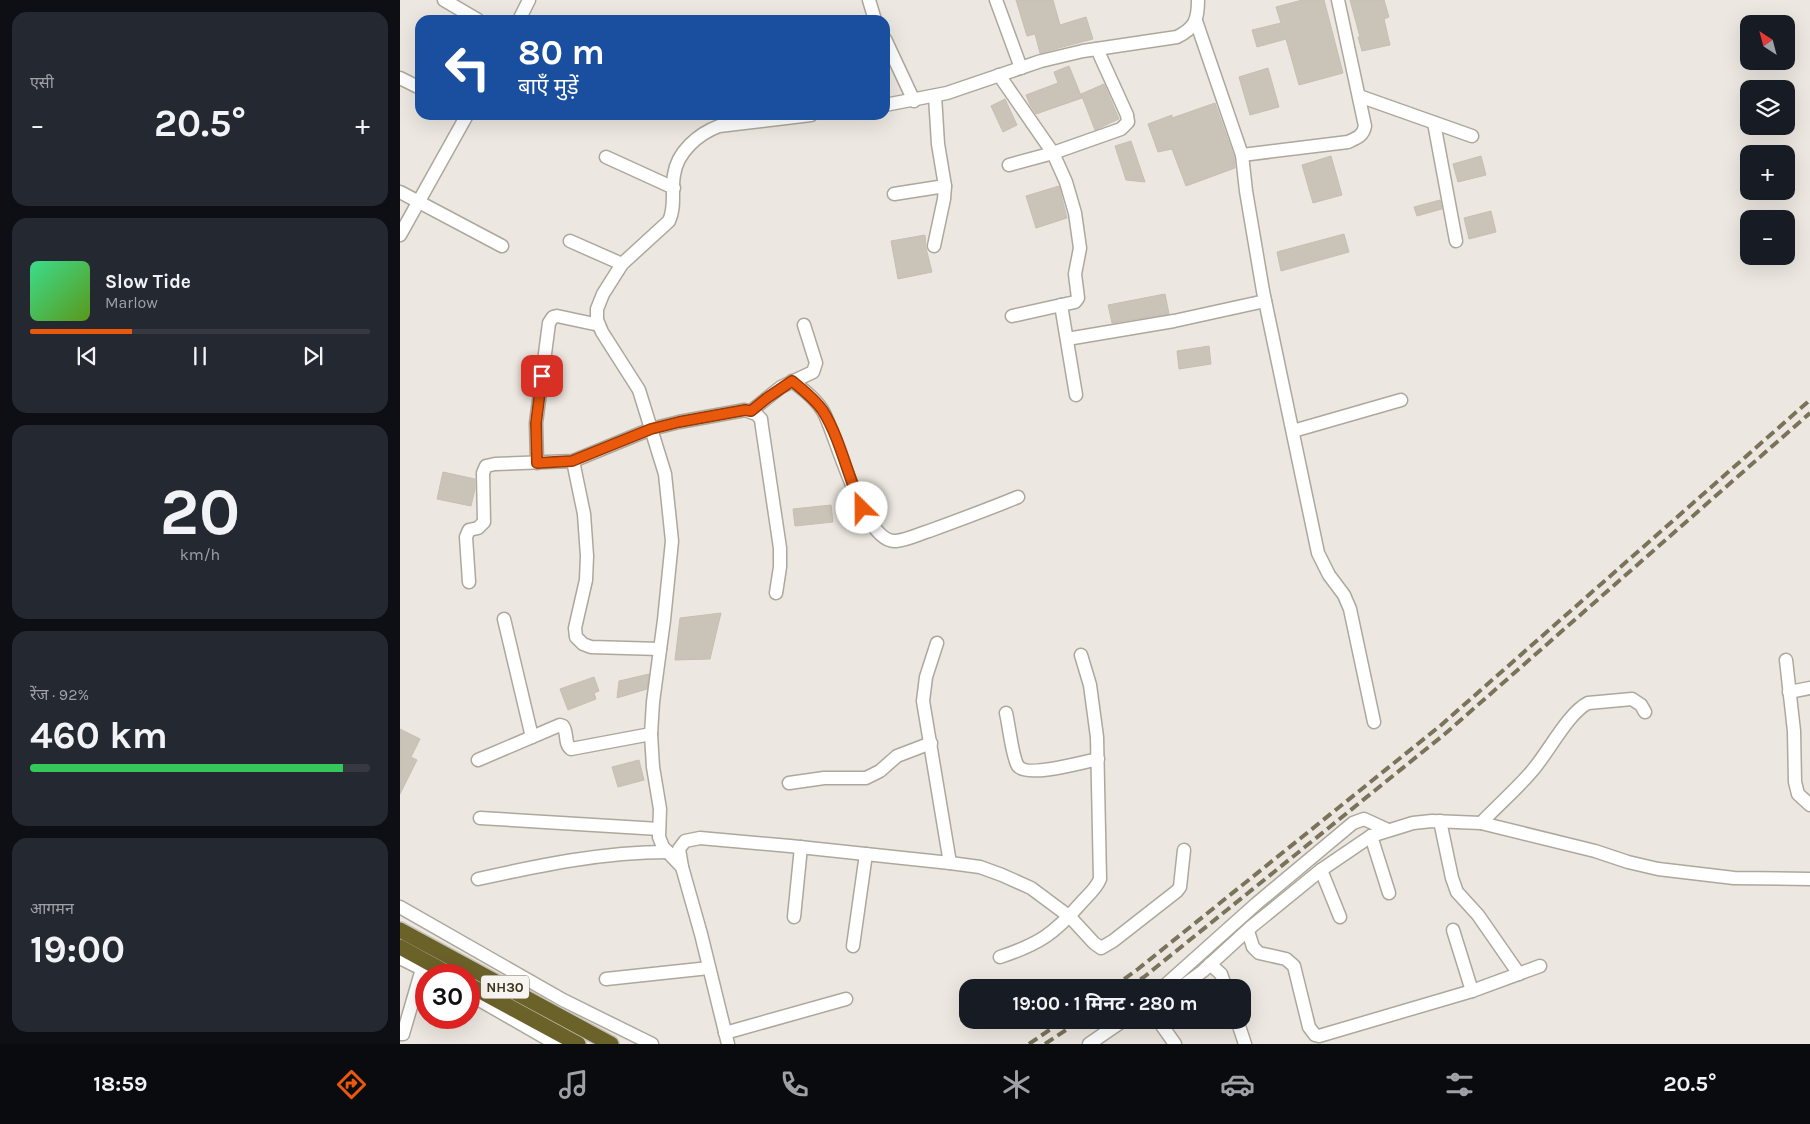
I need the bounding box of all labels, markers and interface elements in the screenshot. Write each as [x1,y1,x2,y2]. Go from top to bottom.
north arrow [1740,15,1795,70]
map controls [1740,15,1795,265]
text: 80 m [518,32,605,73]
icon: left [435,35,500,100]
text: एसी [30,73,54,92]
text: बाएँ मुड़ें [518,74,579,100]
button: layers [1740,80,1795,135]
text: 20.5° [154,101,246,146]
text: − [30,108,45,141]
text: + [355,108,370,141]
button: + [1740,145,1795,200]
button: − [1740,210,1795,265]
text: Slow Tide [105,271,191,293]
text: Marlow [105,293,158,312]
icon: previous [73,342,101,370]
icon: pause [186,342,214,370]
icon: next [299,342,327,370]
pin [521,355,563,397]
icon: arrive [528,362,556,390]
text: 20 [160,474,240,550]
position arrow [835,481,887,533]
text: km/h [180,545,220,564]
text: रेंज · 92% [30,685,89,704]
text: 460 km [30,713,168,758]
text: आगमन [30,899,74,918]
text: 19:00 [30,927,125,972]
speed limit sign: 30 [415,964,480,1029]
road number: NH30 [481,976,529,999]
text: 19:00 · 1 मिनट · 280 m [1012,993,1198,1015]
icon: directions [334,1067,369,1102]
icon: music [556,1067,591,1102]
icon: phone [777,1067,812,1102]
icon: climate [999,1067,1034,1102]
icon: car [1220,1067,1255,1102]
icon: filters [1442,1067,1477,1102]
text: 18:59 [93,1071,147,1097]
text: 20.5° [1663,1071,1717,1097]

